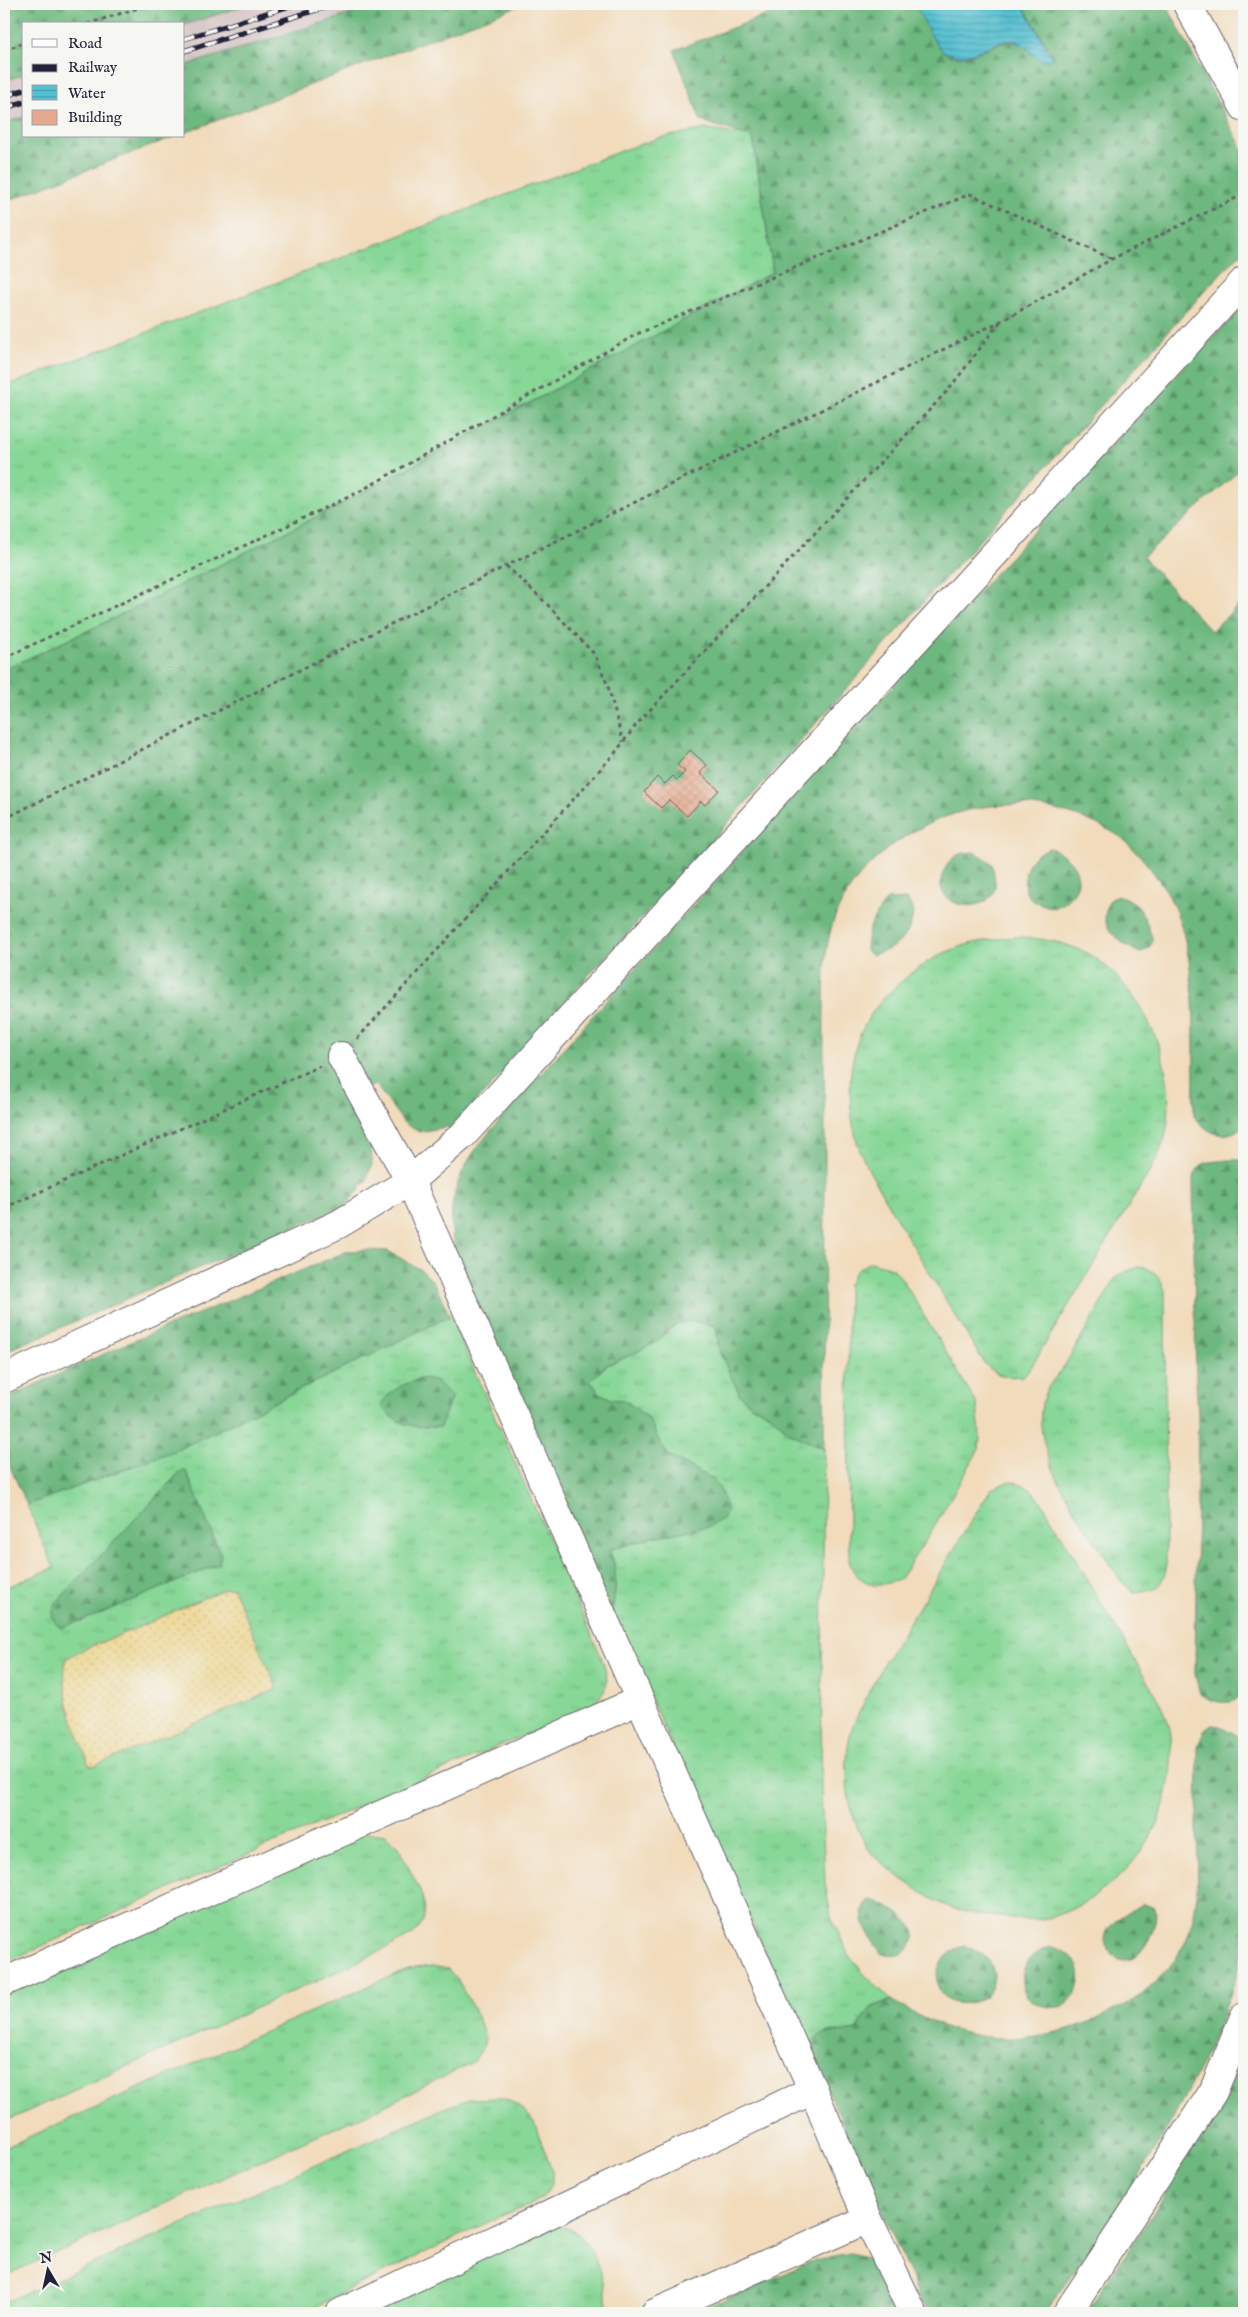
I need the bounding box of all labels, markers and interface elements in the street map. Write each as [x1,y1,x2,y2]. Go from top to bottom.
legend [22,22,185,138]
text: Road [68,34,103,53]
text: Railway [68,58,118,77]
text: Water [68,84,106,103]
text: Building [68,108,123,127]
north arrow [22,2244,72,2294]
text: N [38,2248,54,2268]

